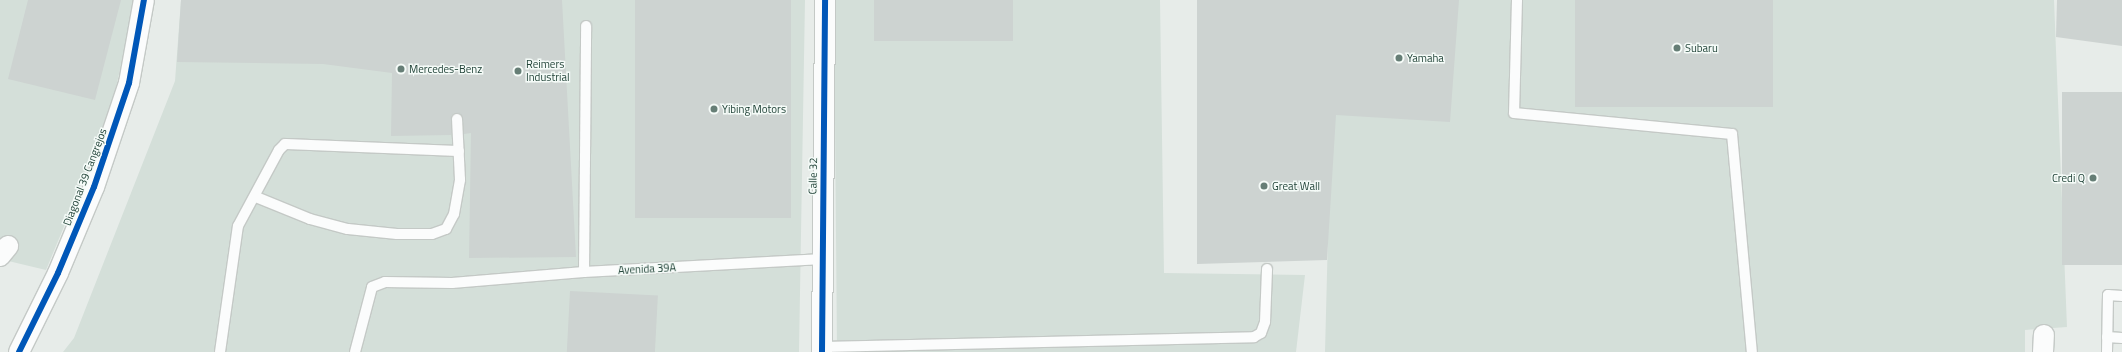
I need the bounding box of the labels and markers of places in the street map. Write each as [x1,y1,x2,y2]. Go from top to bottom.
place label: Subaru [1685,41,1718,55]
marker: Subaru [1672,43,1682,53]
place label: Yamaha [1407,51,1444,65]
marker: Yamaha [1394,53,1404,63]
place label: Reimers Industrial [526,58,570,84]
place label: Mercedes-Benz [409,62,482,76]
marker: Mercedes-Benz [396,64,406,74]
marker: Reimers Industrial [513,66,523,76]
place label: Yibing Motors [722,102,786,116]
marker: Yibing Motors [709,104,719,114]
place label: Credi Q [2052,171,2085,185]
marker: Credi Q [2088,173,2098,183]
place label: Great Wall [1272,179,1320,193]
marker: Great Wall [1259,181,1269,191]

